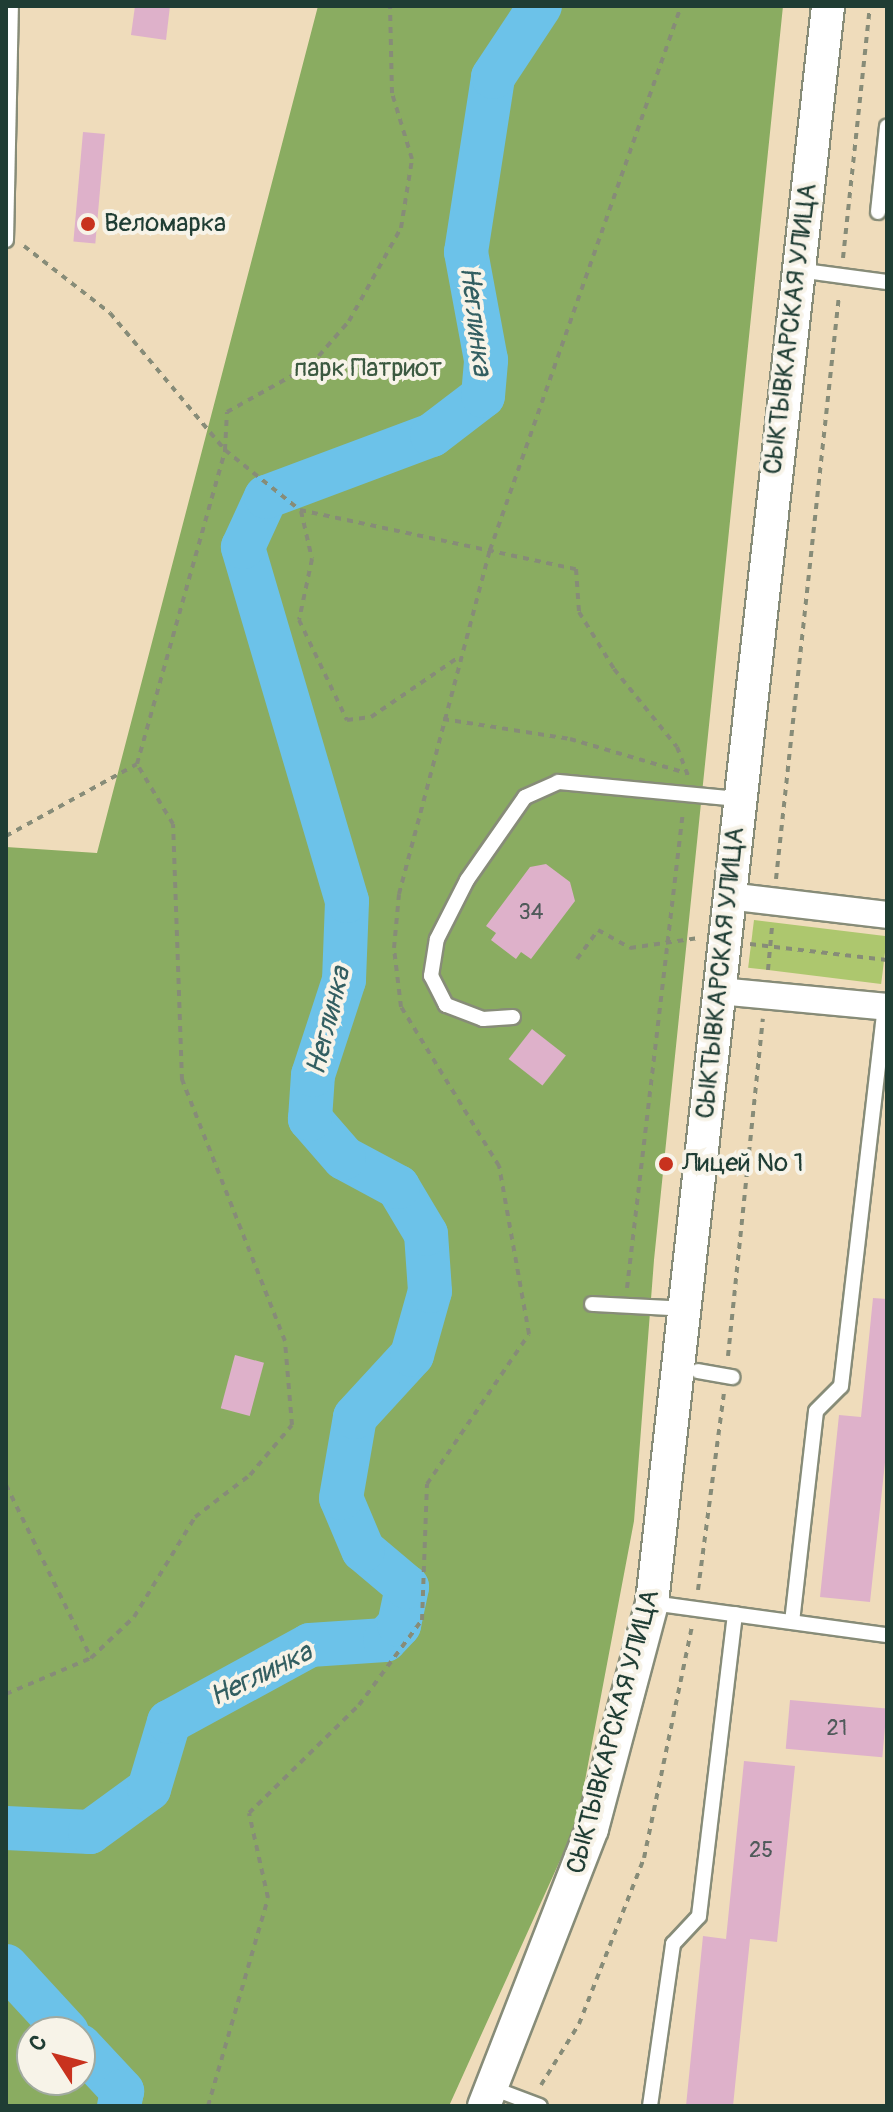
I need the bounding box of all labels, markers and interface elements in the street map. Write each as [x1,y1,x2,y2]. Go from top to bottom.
street label: СЫКТЫВКАРСКАЯ УЛИЦА [758,182,824,476]
place label: Веломарка [104,208,226,240]
marker: Веломарка [79,215,97,233]
water label: Неглинка [452,265,498,377]
park label: парк Патриот [294,353,442,385]
street label: СЫКТЫВКАРСКАЯ УЛИЦА [690,826,752,1120]
house number: 34 [518,900,544,926]
water label: Неглинка [299,964,359,1078]
place label: Лицей № 1 [682,1148,804,1180]
marker: Лицей № 1 [657,1155,675,1173]
street label: СЫКТЫВКАРСКАЯ УЛИЦА [561,1586,667,1878]
water label: Неглинка [204,1636,318,1714]
house number: 21 [827,1716,847,1742]
house number: 25 [749,1838,773,1864]
north arrow [16,2016,96,2096]
text: С [23,2029,54,2057]

